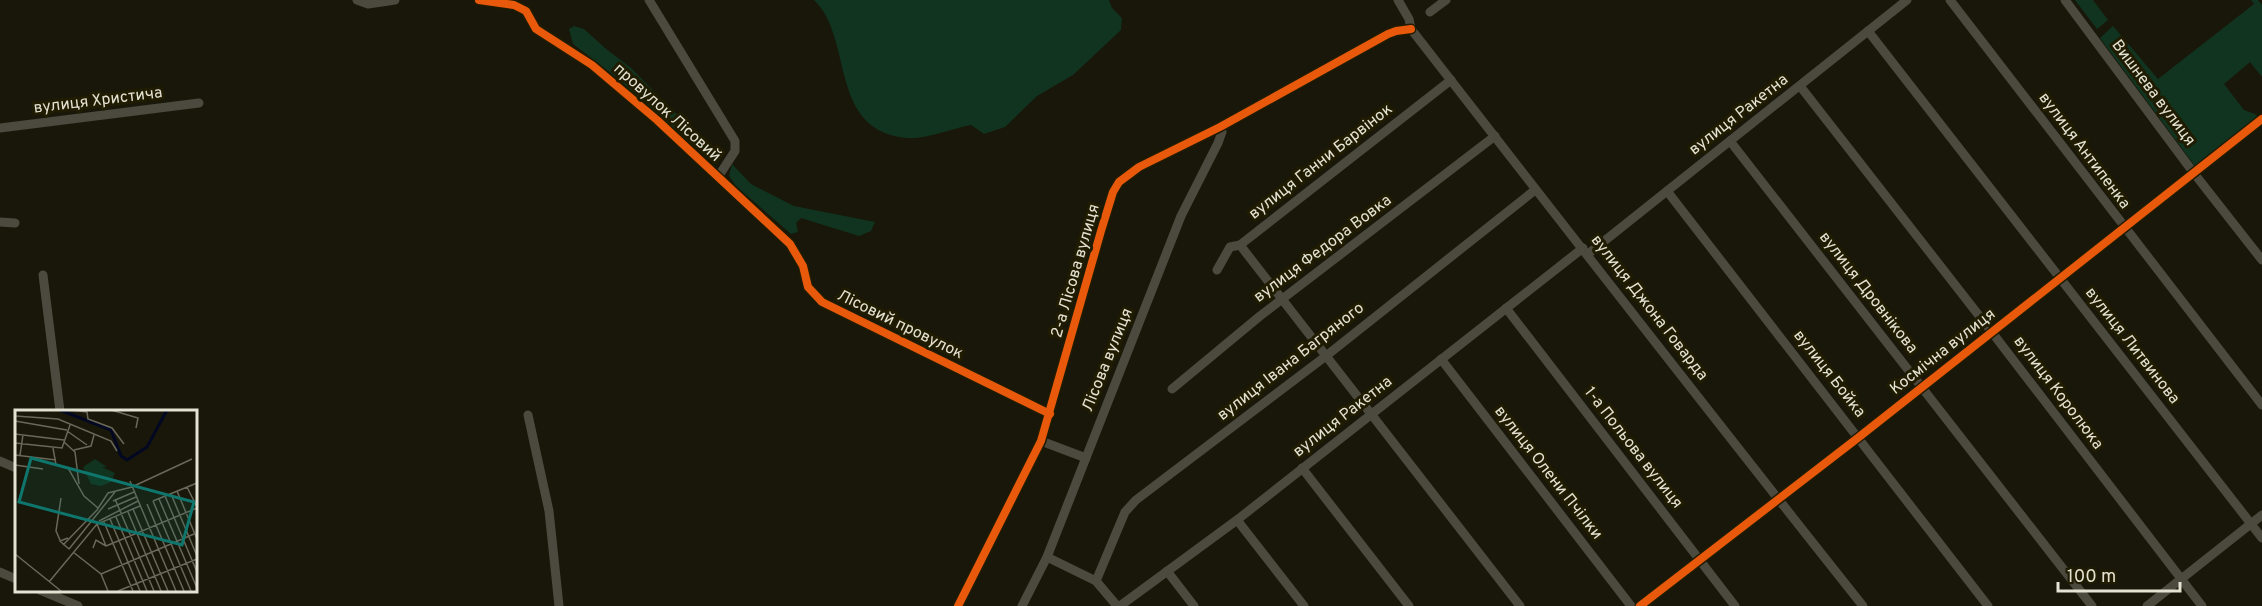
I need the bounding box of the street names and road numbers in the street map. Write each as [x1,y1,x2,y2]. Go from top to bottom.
street label: Вишнева вулиця [2107,36,2199,150]
street label: провулок Лісовий [609,59,725,167]
street label: вулиця Ракетна [1685,70,1793,160]
street label: вулиця Христича [32,83,164,119]
street label: вулиця Антипенка [2034,89,2134,213]
street label: вулиця Ганни Барвінок [1245,100,1397,224]
street label: вулиця Федора Вовка [1250,191,1396,307]
street label: 2-а Лісова вулиця [1047,202,1105,340]
street label: вулиця Дровнікова [1814,228,1922,358]
street label: вулиця Джона Говарда [1586,231,1712,385]
street label: вулиця Литвинова [2080,284,2184,408]
street label: Лісовий провулок [834,286,966,364]
street label: вулиця Івана Багряного [1214,298,1369,426]
street label: Лісова вулиця [1078,305,1138,415]
street label: Космічна вулиця [1886,305,2000,399]
street label: вулиця Бойка [1789,326,1869,422]
street label: вулиця Королюка [2009,332,2107,454]
street label: вулиця Ракетна [1289,372,1397,462]
street label: 1-а Польова вулиця [1579,383,1687,513]
street label: вулиця Олени Пчілки [1490,402,1606,544]

